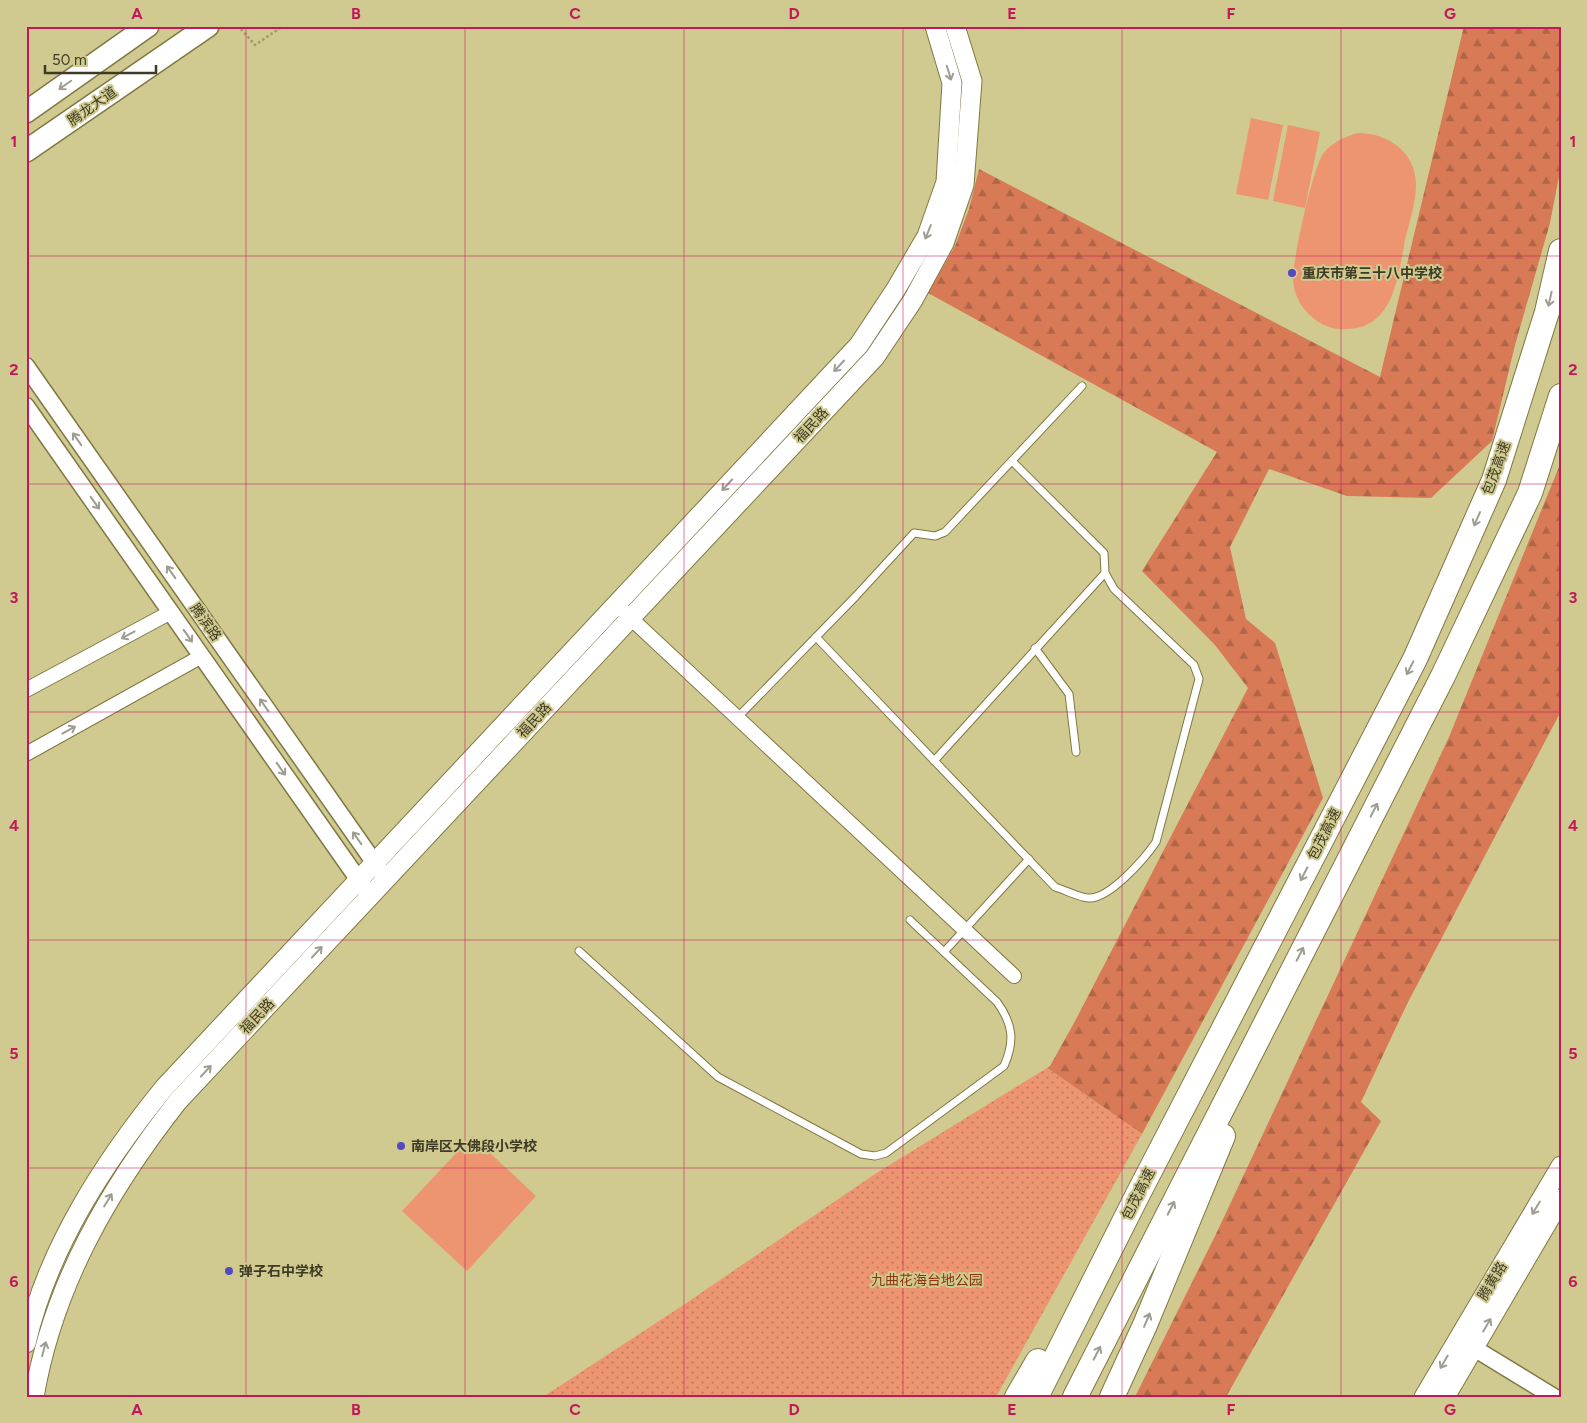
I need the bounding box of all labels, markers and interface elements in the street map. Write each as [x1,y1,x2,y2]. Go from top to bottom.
text: A [131,4,143,23]
text: B [351,4,361,23]
text: C [569,4,581,23]
text: D [788,4,800,23]
text: E [1007,4,1017,23]
text: F [1227,4,1236,23]
text: G [1444,4,1456,23]
scale bar [45,42,156,74]
text: 50 m [52,51,87,69]
one-way arrow [944,65,954,81]
one-way arrow [58,80,72,90]
street label: 腾龙大道 [64,83,120,129]
text: 1 [11,132,17,151]
text: 1 [1570,132,1576,151]
one-way arrow [923,223,932,239]
place label: 重庆市第三十八中学校 [1302,265,1442,282]
marker: 重庆市第三十八中学校 [1286,267,1298,279]
one-way arrow [1545,290,1554,306]
text: 2 [9,360,19,379]
one-way arrow [833,360,845,373]
text: 2 [1568,360,1578,379]
street label: 福民路 [791,404,832,446]
one-way arrow [72,432,82,446]
street label: 包茂高速 [1479,439,1514,497]
one-way arrow [721,478,733,491]
one-way arrow [90,496,100,510]
one-way arrow [1471,511,1481,526]
one-way arrow [166,565,176,579]
text: 3 [10,588,19,607]
text: 3 [1569,588,1578,607]
street label: 腾滨路 [187,600,225,644]
one-way arrow [183,629,193,643]
one-way arrow [121,630,136,640]
one-way arrow [1405,660,1415,675]
one-way arrow [259,698,269,712]
street label: 福民路 [514,699,555,741]
one-way arrow [61,725,76,735]
one-way arrow [276,762,286,776]
one-way arrow [1369,802,1379,817]
street label: 包茂高速 [1304,805,1345,863]
text: 4 [9,816,19,835]
text: 4 [1568,816,1578,835]
one-way arrow [352,832,362,846]
one-way arrow [1298,866,1308,881]
one-way arrow [310,946,322,959]
one-way arrow [1295,947,1305,962]
street label: 福民路 [237,995,278,1037]
text: 5 [9,1044,19,1063]
text: 5 [1568,1044,1578,1063]
one-way arrow [200,1065,212,1077]
place label: 南岸区大佛段小学校 [411,1138,537,1155]
marker: 南岸区大佛段小学校 [395,1140,407,1152]
street label: 包茂高速 [1118,1165,1159,1223]
one-way arrow [103,1193,113,1208]
one-way arrow [1530,1200,1540,1214]
one-way arrow [1166,1201,1176,1216]
street label: 腾黄路 [1474,1259,1511,1304]
place label: 弹子石中学校 [239,1263,323,1280]
marker: 弹子石中学校 [223,1265,235,1277]
text: 6 [9,1272,19,1291]
park label: 九曲花海台地公园 [871,1272,983,1289]
text: 6 [1568,1272,1578,1291]
one-way arrow [1142,1313,1152,1328]
one-way arrow [1483,1318,1493,1332]
one-way arrow [40,1342,50,1358]
one-way arrow [1093,1346,1102,1361]
one-way arrow [1438,1355,1448,1369]
text: A [131,1400,143,1419]
text: B [351,1400,361,1419]
text: C [569,1400,581,1419]
text: D [788,1400,800,1419]
text: E [1007,1400,1017,1419]
text: F [1227,1400,1236,1419]
text: G [1444,1400,1456,1419]

